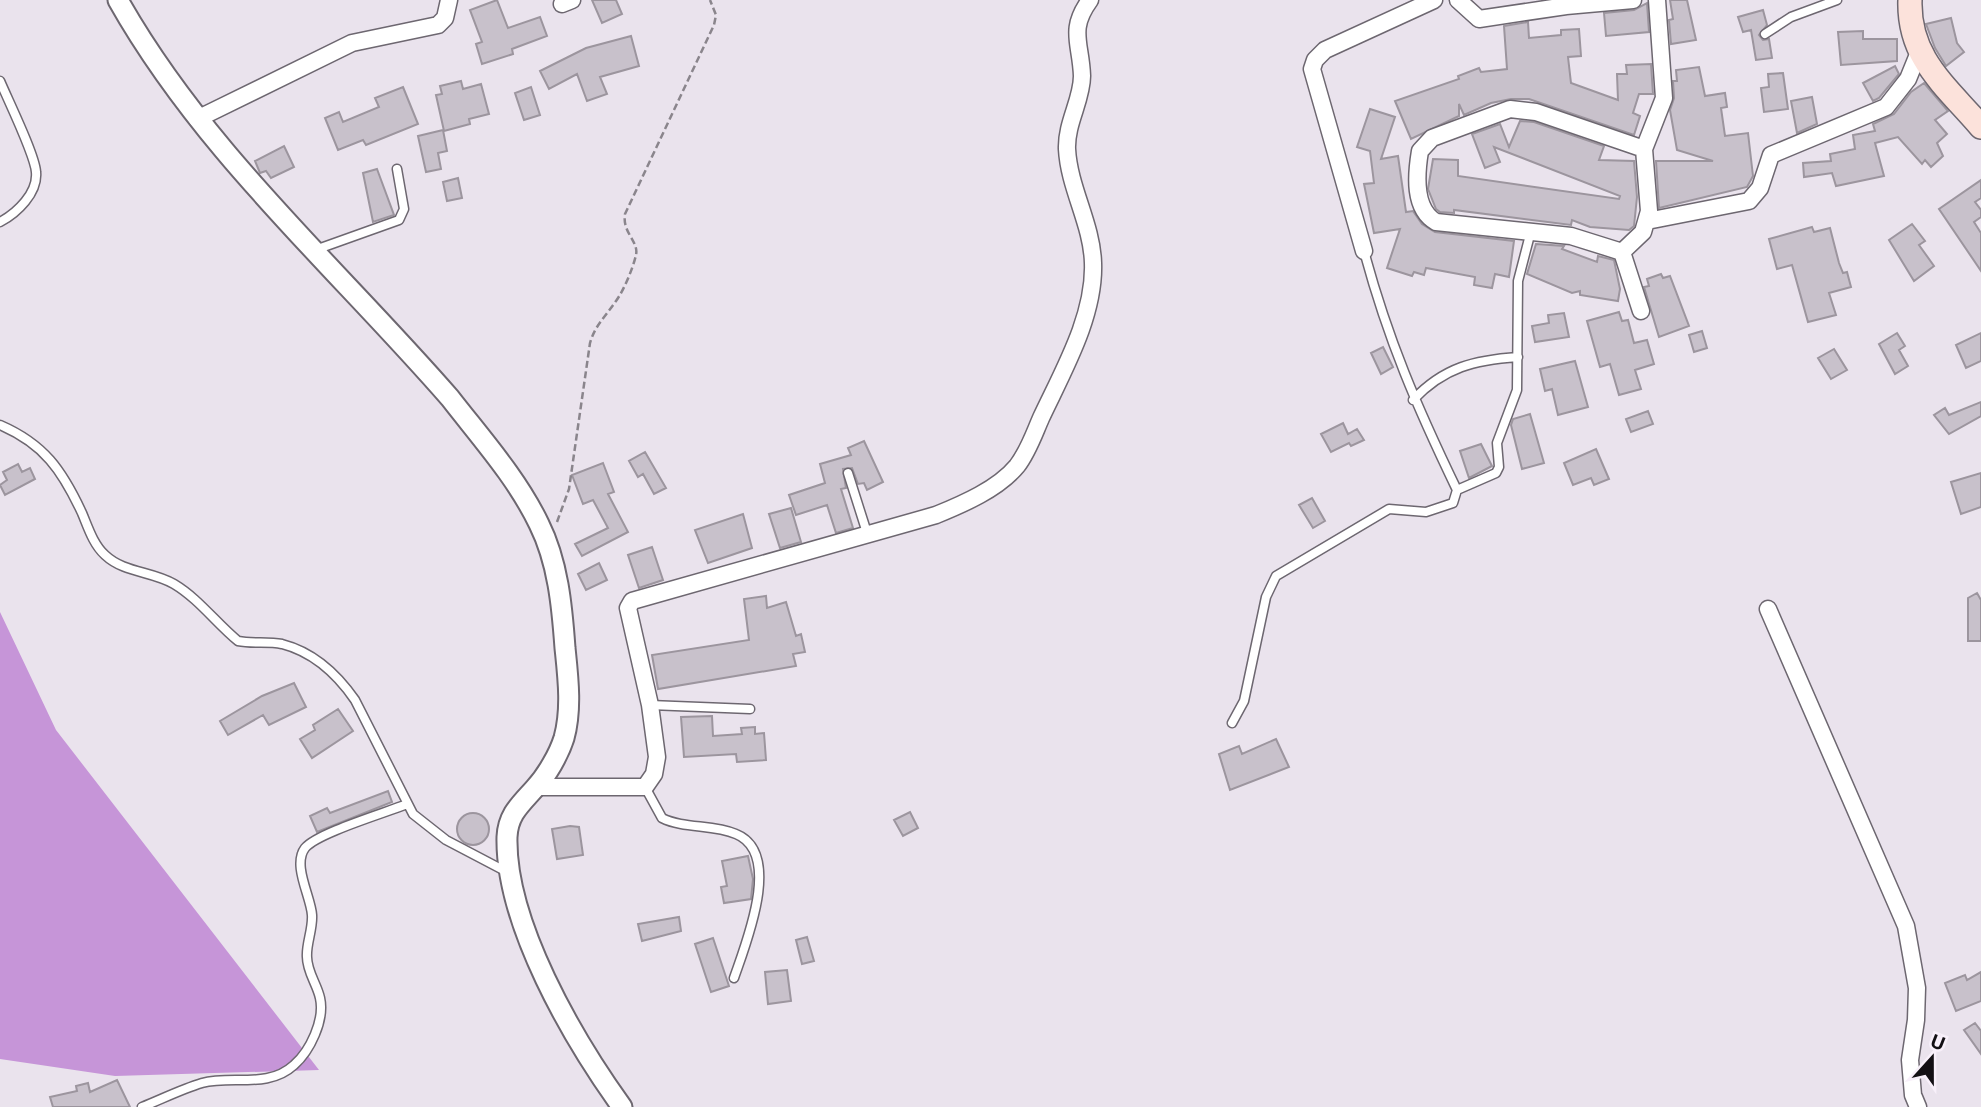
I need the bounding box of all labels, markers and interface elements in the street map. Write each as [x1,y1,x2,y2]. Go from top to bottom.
north arrow [1897,1023,1967,1093]
text: U [1927,1027,1949,1057]

